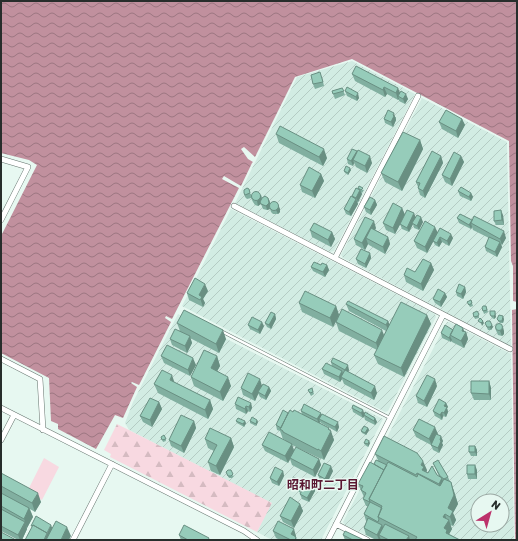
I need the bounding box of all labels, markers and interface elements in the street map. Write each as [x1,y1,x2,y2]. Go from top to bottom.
district label: 昭和町二丁目 [287,478,359,492]
north arrow [470,493,510,533]
text: N [489,498,503,513]

